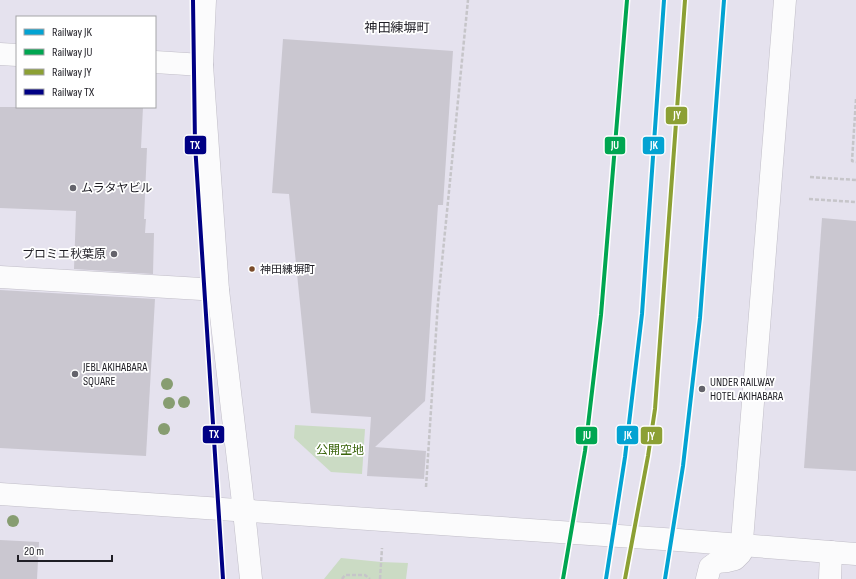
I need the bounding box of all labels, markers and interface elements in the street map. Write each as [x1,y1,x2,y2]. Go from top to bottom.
legend [16,16,156,108]
district label: 神田練塀町 [364,20,430,36]
text: Railway JK [52,25,93,40]
text: Railway JU [52,45,93,60]
text: Railway JY [52,65,92,80]
text: Railway TX [52,85,95,100]
line badge: JY [665,106,688,125]
text: JY [672,109,682,122]
line badge: TX [184,135,207,155]
line badge: JU [604,136,626,155]
line badge: JK [642,136,665,155]
text: TX [190,139,201,152]
text: JU [610,139,619,152]
text: JK [649,139,659,152]
place label: ムラタヤビル [81,181,152,196]
marker: ムラタヤビル [68,183,78,193]
place label: プロミエ秋葉原 [22,247,106,262]
marker: プロミエ秋葉原 [109,249,119,259]
place label: 神田練塀町 [260,263,315,276]
marker: 神田練塀町 [247,264,257,274]
place label: JEBL AKIHABARA SQUARE [82,360,148,389]
marker: JEBL AKIHABARA SQUARE [70,369,80,379]
place label: UNDER RAILWAY HOTEL AKIHABARA [710,375,784,404]
marker: UNDER RAILWAY HOTEL AKIHABARA [697,384,707,394]
line badge: TX [202,425,225,444]
line badge: JK [616,425,639,445]
line badge: JU [575,426,598,445]
line badge: JY [640,426,663,445]
text: TX [209,428,220,441]
text: JU [582,429,591,442]
text: JK [623,429,633,442]
text: JY [646,430,656,443]
park label: 公開空地 [316,443,364,458]
scale bar [18,537,112,563]
text: 20 m [24,544,44,559]

